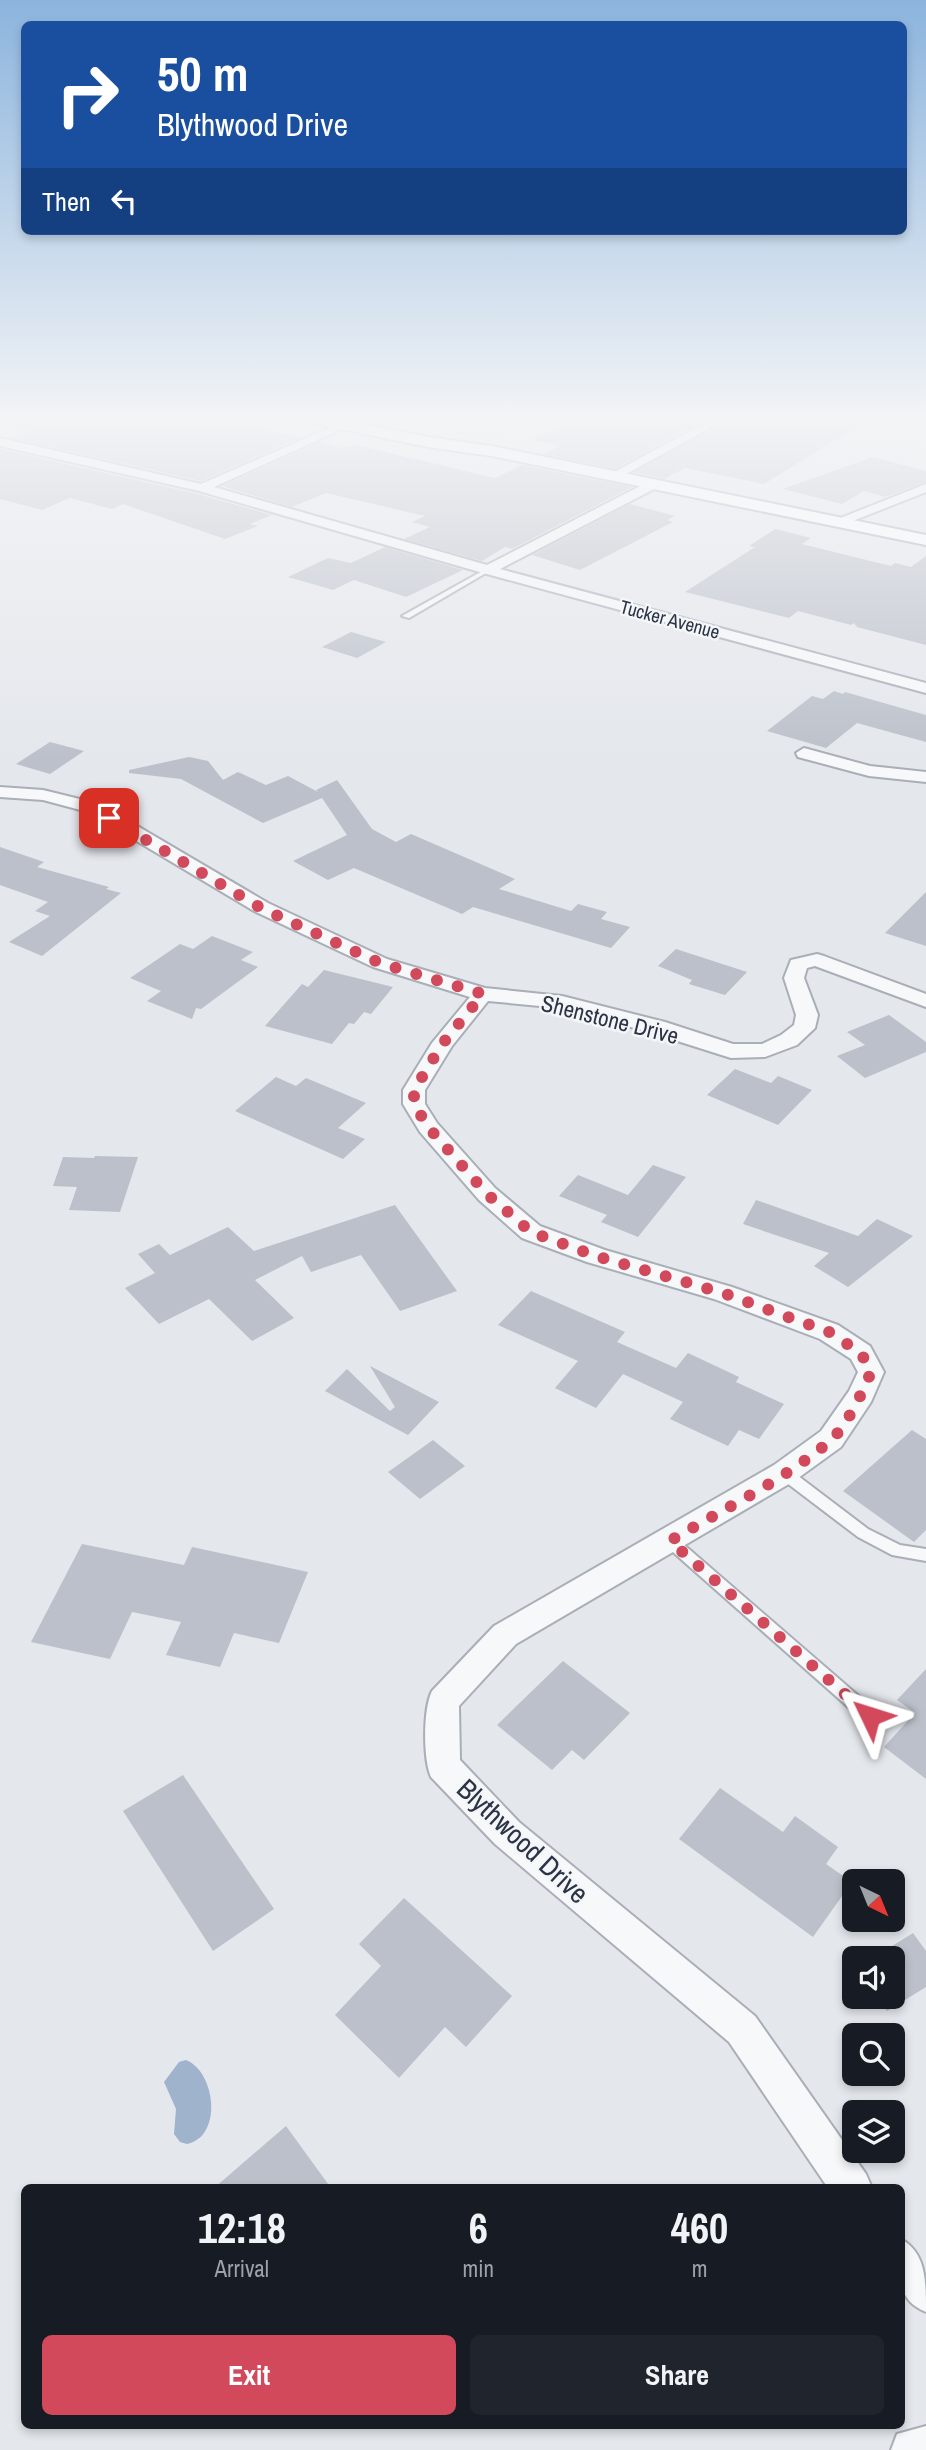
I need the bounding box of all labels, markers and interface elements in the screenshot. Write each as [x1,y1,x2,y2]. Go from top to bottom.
text: 50 m [157,40,249,106]
icon: right [42,49,133,140]
text: Blythwood Drive [157,103,348,146]
icon: left [105,182,143,220]
text: Then [42,184,91,219]
street label: Tucker Avenue [617,593,723,645]
pin [79,788,139,848]
icon: arrive [90,799,128,837]
street label: Shenstone Drive [538,987,682,1051]
position arrow [833,1679,907,1753]
street label: Blythwood Drive [449,1770,597,1912]
north arrow [842,1869,905,1932]
map controls [842,1869,905,2163]
button: sound [842,1946,905,2009]
button: search [842,2023,905,2086]
button: layers [842,2100,905,2163]
text: 12:18 [198,2200,286,2256]
text: 6 [469,2200,488,2256]
text: 460 [671,2200,728,2256]
text: Arrival [215,2253,269,2284]
text: min [463,2253,494,2284]
text: m [692,2253,707,2284]
button: Exit [42,2335,456,2415]
button: Share [470,2335,884,2415]

